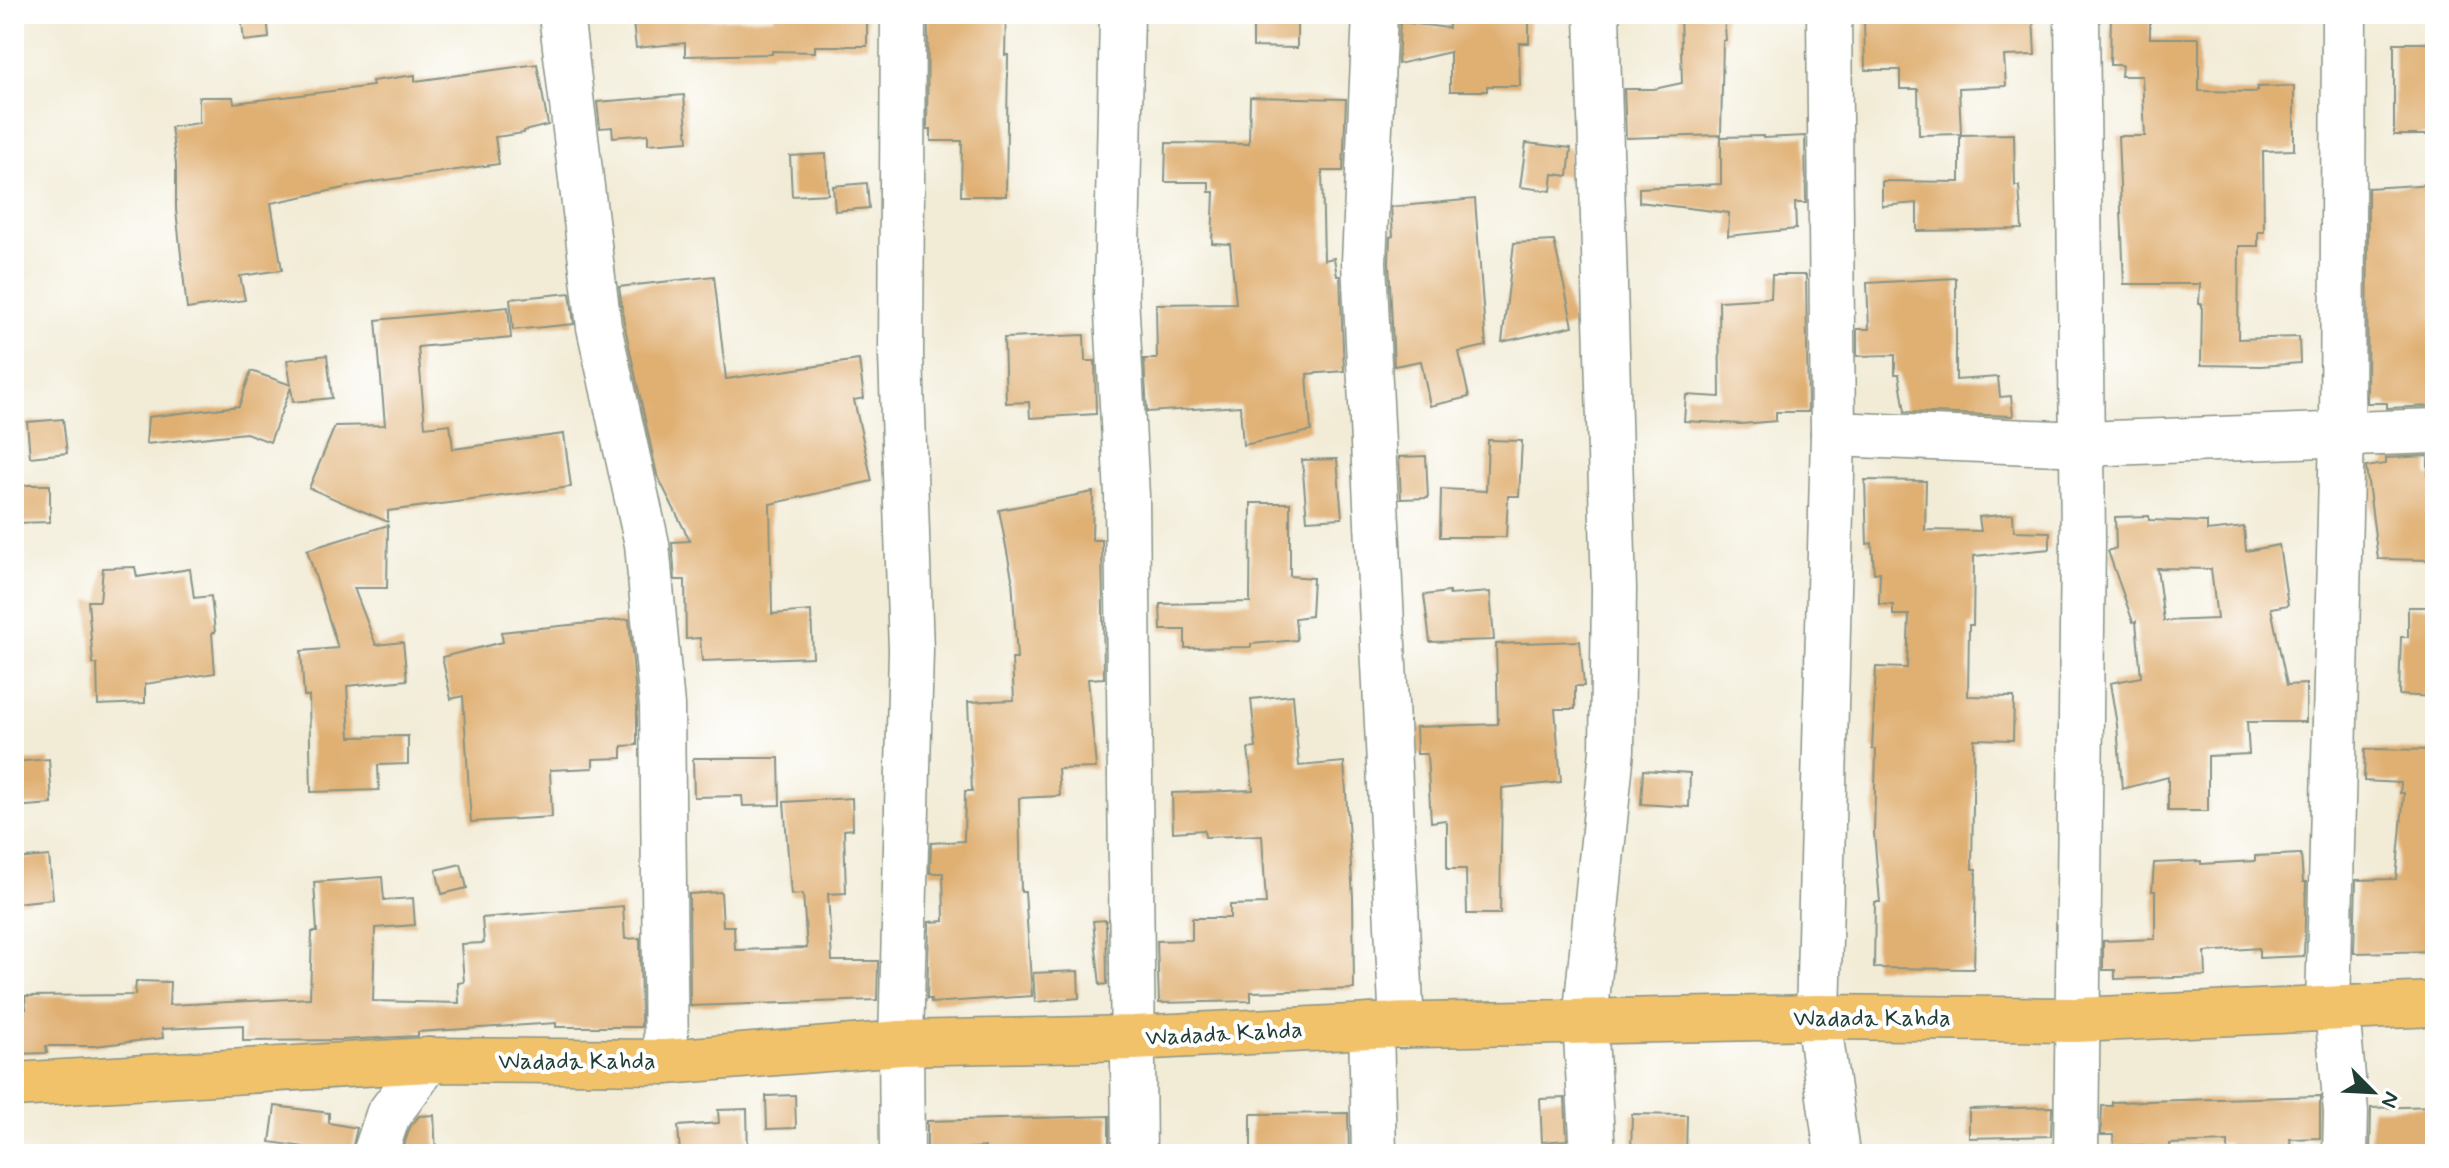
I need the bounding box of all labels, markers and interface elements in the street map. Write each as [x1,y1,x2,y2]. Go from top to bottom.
street label: Wadada Kahda [1793,1004,1951,1035]
street label: Wadada Kahda [1145,1015,1303,1054]
street label: Wadada Kahda [498,1047,656,1078]
north arrow [2333,1052,2413,1132]
text: N [2374,1087,2405,1112]

